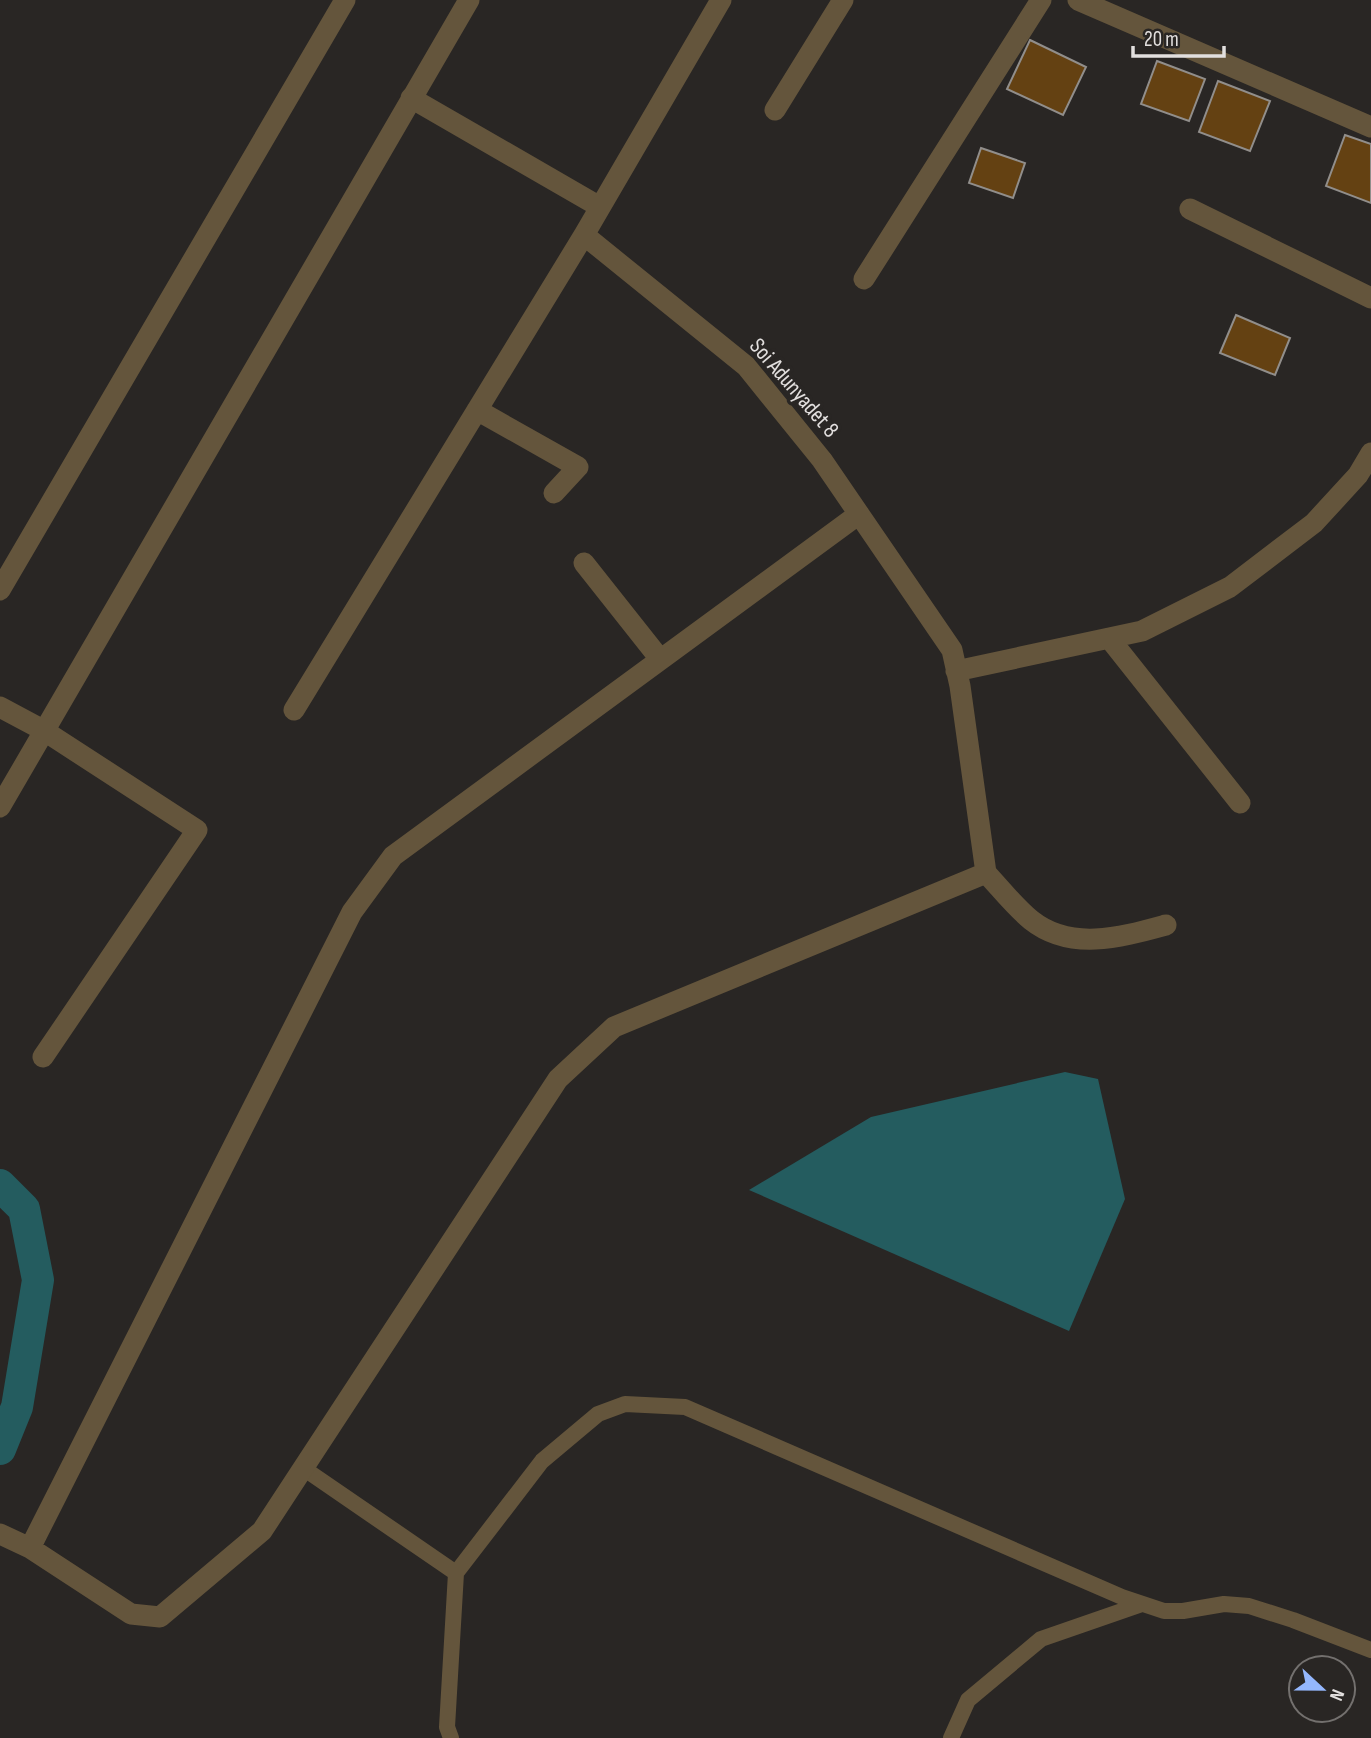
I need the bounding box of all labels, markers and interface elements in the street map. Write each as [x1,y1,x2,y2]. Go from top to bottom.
scale bar [1133,14,1224,58]
text: 20 m [1144,27,1179,52]
street label: Soi Adunyadet 8 [743,333,845,443]
north arrow [1287,1654,1357,1724]
text: N [1324,1686,1349,1704]

